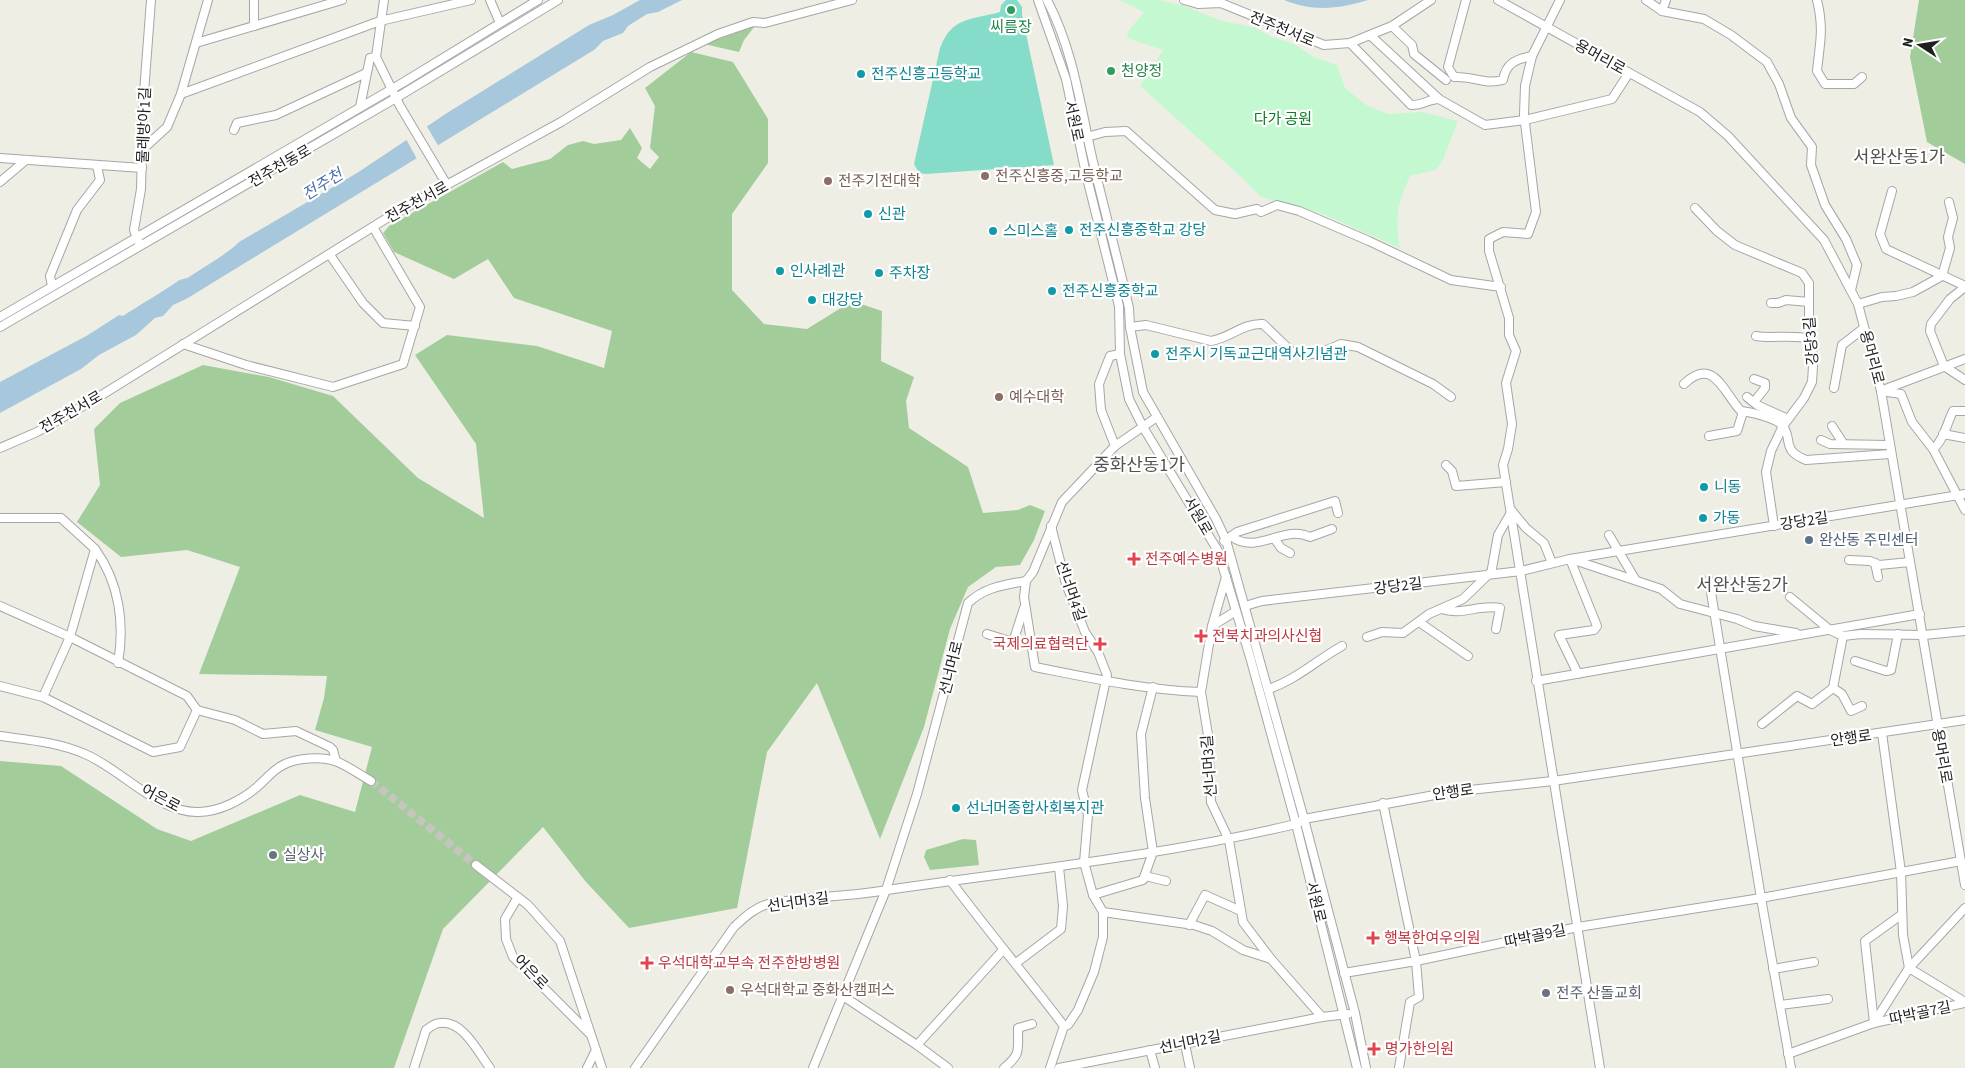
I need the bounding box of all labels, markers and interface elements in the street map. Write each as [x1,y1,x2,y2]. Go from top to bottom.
marker: 씨름장 [1005,4,1017,16]
street label: 전주천서로 [1246,7,1318,52]
place label: 씨름장 [990,17,1032,38]
north arrow [1895,20,1945,70]
street label: 용머리로 [1571,35,1629,80]
text: N [1898,36,1919,49]
place label: 천양정 [1121,61,1162,82]
place label: 전주신흥고등학교 [871,64,981,85]
marker: 천양정 [1105,65,1117,77]
marker: 전주신흥고등학교 [855,68,867,80]
street label: 물레방아1길 [133,86,156,164]
street label: 서원로 [1059,99,1088,144]
park label: 다가 공원 [1254,109,1312,130]
street label: 전주천동로 [245,140,315,193]
district label: 서완산동1가 [1853,145,1945,170]
water label: 전주천 [298,163,349,206]
place label: 전주신흥중,고등학교 [995,166,1123,187]
marker: 전주신흥중,고등학교 [979,170,991,182]
place label: 전주기전대학 [838,171,921,192]
marker: 전주기전대학 [822,175,834,187]
street label: 전주천서로 [382,177,453,228]
place label: 신관 [878,204,906,225]
marker: 신관 [862,208,874,220]
place label: 전주신흥중학교 강당 [1079,220,1206,241]
place label: 스미스홀 [1003,221,1058,242]
marker: 전주신흥중학교 강당 [1063,224,1075,236]
marker: 스미스홀 [987,225,999,237]
place label: 인사례관 [790,261,845,282]
place label: 주차장 [889,263,931,284]
marker: 인사례관 [774,265,786,277]
marker: 주차장 [873,267,885,279]
place label: 전주신흥중학교 [1062,281,1159,302]
marker: 전주신흥중학교 [1046,285,1058,297]
place label: 대강당 [822,290,864,311]
marker: 대강당 [806,294,818,306]
street label: 강당3길 [1799,316,1824,366]
street label: 용머리로 [1854,328,1889,387]
place label: 전주시 기독교근대역사기념관 [1165,344,1348,365]
marker: 전주시 기독교근대역사기념관 [1149,348,1161,360]
street label: 전주천서로 [36,386,106,439]
place label: 예수대학 [1009,387,1064,408]
marker: 예수대학 [993,391,1005,403]
district label: 중화산동1가 [1093,453,1185,478]
place label: 니동 [1714,477,1742,498]
marker: 니동 [1698,481,1710,493]
street label: 서원로 [1178,493,1217,539]
street label: 강당2길 [1778,507,1830,536]
place label: 가동 [1713,508,1741,529]
marker: 가동 [1697,512,1709,524]
place label: 완산동 주민센터 [1819,530,1919,551]
marker: 완산동 주민센터 [1803,534,1815,546]
place label: 전주예수병원 [1145,549,1228,570]
marker: 전주예수병원 [1127,552,1141,566]
street label: 선너머4길 [1050,558,1091,624]
street label: 강당2길 [1373,573,1424,600]
district label: 서완산동2가 [1696,573,1788,598]
place label: 전북치과의사신협 [1212,626,1322,647]
marker: 전북치과의사신협 [1194,629,1208,643]
place label: 국제의료협력단 [992,634,1089,655]
marker: 국제의료협력단 [1093,637,1107,651]
street label: 선너머로 [935,639,968,697]
street label: 안행로 [1829,725,1873,752]
street label: 용머리로 [1926,727,1957,785]
street label: 선너머3길 [1197,734,1222,798]
street label: 어은로 [138,779,184,817]
street label: 안행로 [1431,779,1475,806]
place label: 선너머종합사회복지관 [966,798,1104,819]
marker: 선너머종합사회복지관 [950,802,962,814]
place label: 실상사 [283,845,325,866]
marker: 실상사 [267,849,279,861]
street label: 서원로 [1300,879,1331,925]
street label: 선너머3길 [766,888,831,917]
street label: 따박골9길 [1502,920,1568,953]
place label: 행복한여우의원 [1384,928,1481,949]
marker: 행복한여우의원 [1366,931,1380,945]
street label: 어은로 [509,950,553,995]
place label: 우석대학교부속 전주한방병원 [658,953,840,974]
marker: 우석대학교부속 전주한방병원 [640,956,654,970]
place label: 우석대학교 중화산캠퍼스 [740,980,895,1001]
place label: 전주 산돌교회 [1556,983,1642,1004]
marker: 우석대학교 중화산캠퍼스 [724,984,736,996]
marker: 전주 산돌교회 [1540,987,1552,999]
street label: 따박골7길 [1887,997,1953,1030]
street label: 선너머2길 [1157,1026,1223,1059]
place label: 명가한의원 [1385,1039,1454,1060]
marker: 명가한의원 [1367,1042,1381,1056]

